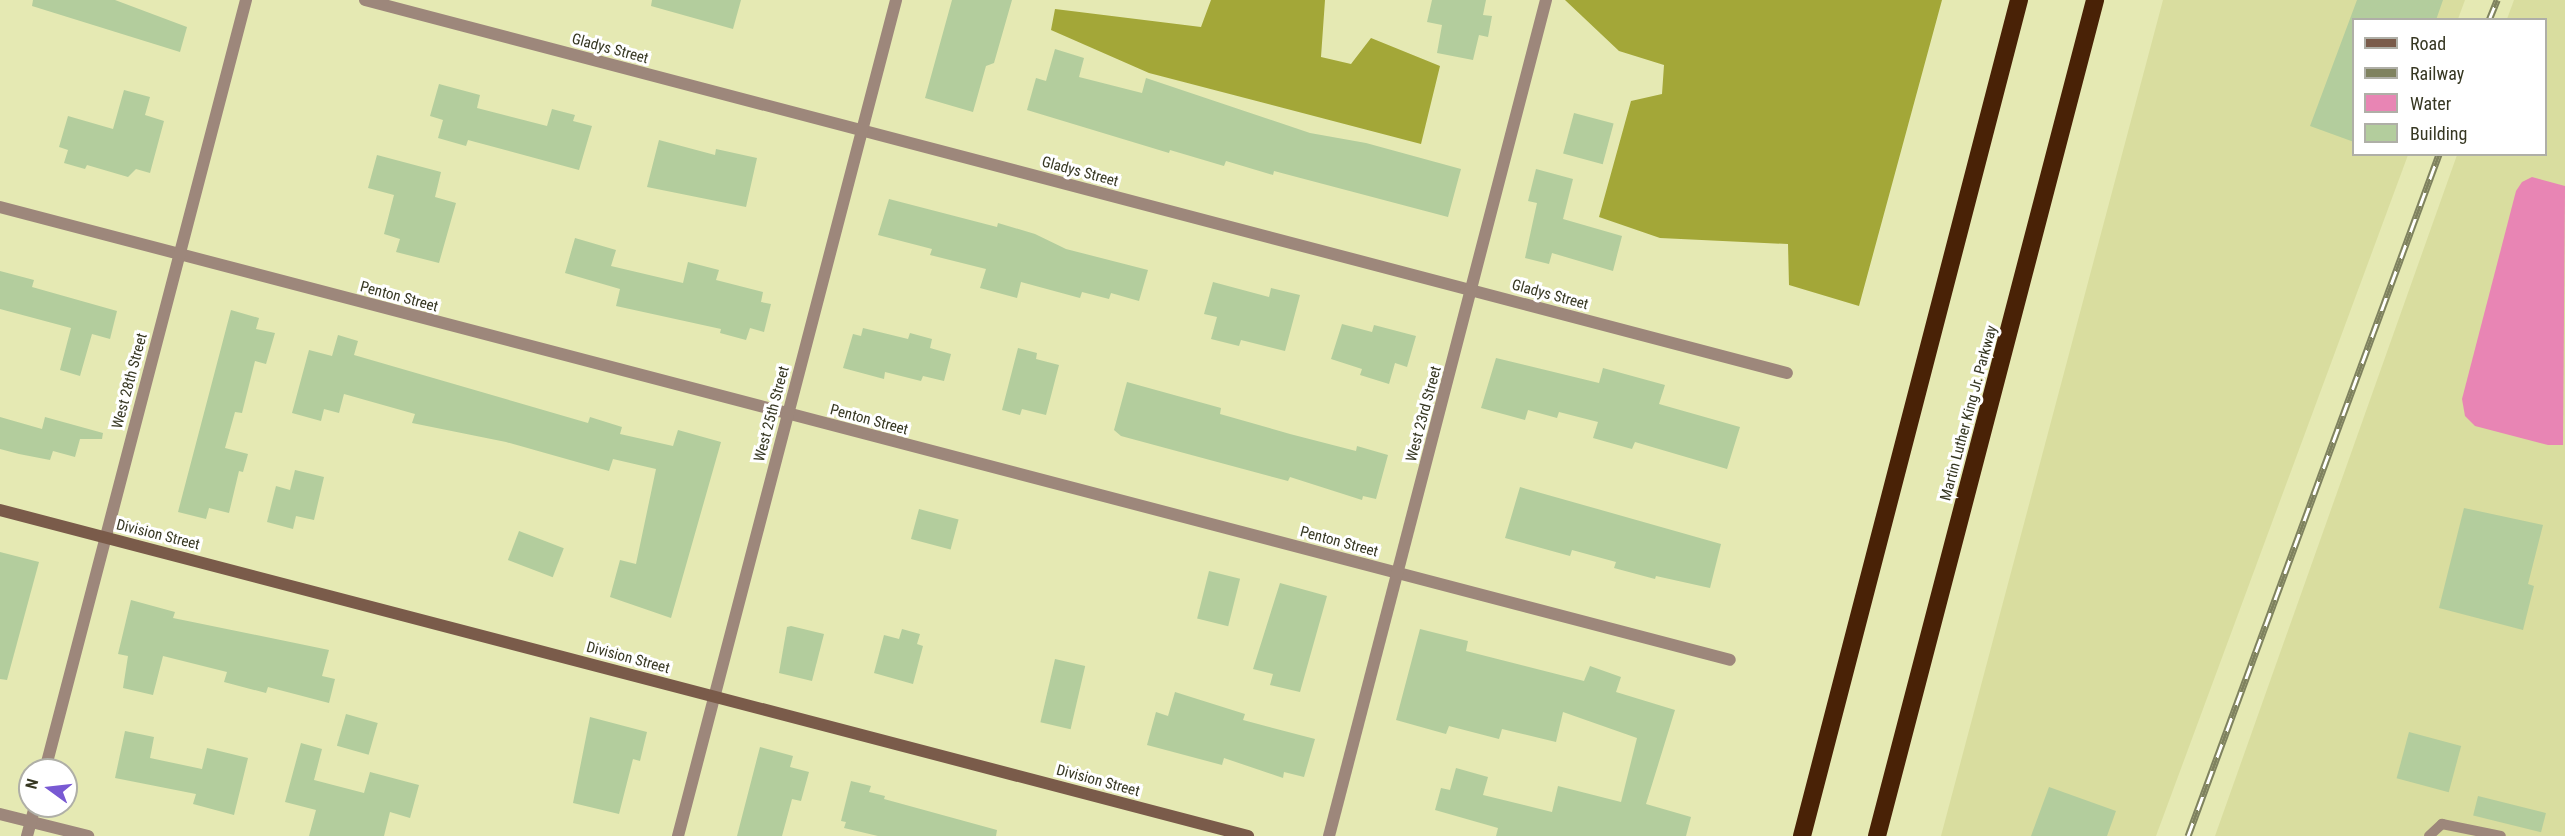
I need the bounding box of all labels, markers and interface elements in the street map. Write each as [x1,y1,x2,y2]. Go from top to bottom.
legend [2352,18,2547,156]
street label: Gladys Street [570,30,650,68]
text: Road [2410,33,2446,54]
text: Railway [2410,63,2464,84]
text: Water [2410,93,2451,114]
text: Building [2410,123,2467,144]
street label: Gladys Street [1040,153,1120,191]
street label: Gladys Street [1510,276,1590,314]
street label: Penton Street [358,278,440,316]
street label: Martin Luther King Jr. Parkway [1937,323,2001,503]
street label: West 28th Street [109,331,151,431]
street label: West 25th Street [751,364,793,464]
street label: West 23rd Street [1403,364,1445,464]
street label: Penton Street [828,401,910,439]
street label: Division Street [114,516,202,554]
street label: Penton Street [1298,523,1380,561]
street label: Division Street [584,638,672,678]
north arrow [18,758,78,818]
street label: Division Street [1054,761,1142,801]
text: N [22,777,43,791]

